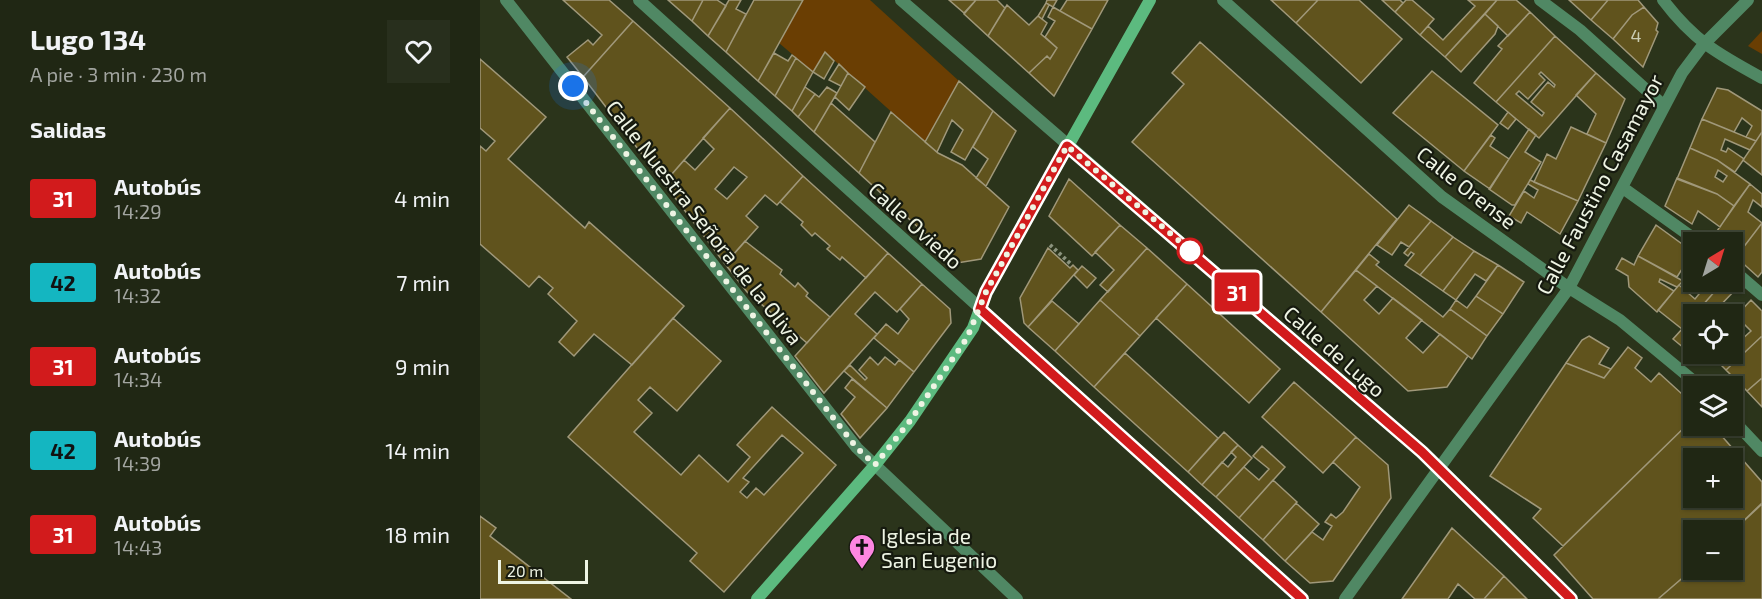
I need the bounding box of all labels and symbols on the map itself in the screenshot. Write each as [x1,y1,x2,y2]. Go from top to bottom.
house number: 4 [1630,24,1642,46]
street label: Calle Faustino Casamayor [1530,69,1668,298]
your location [558,71,588,101]
street label: Calle Nuestra Señora de la Oliva [602,95,808,349]
street label: Calle Orense [1412,140,1522,234]
street label: Calle Oviedo [864,176,968,274]
north arrow [1683,232,1743,292]
unlabelled marker [1177,238,1203,264]
line badge: 31 [1210,272,1264,312]
street label: Calle de Lugo [1279,300,1391,402]
place label: Iglesia de San Eugenio [881,523,997,572]
church icon: Iglesia de San Eugenio [847,532,877,570]
scale bar [498,557,588,584]

